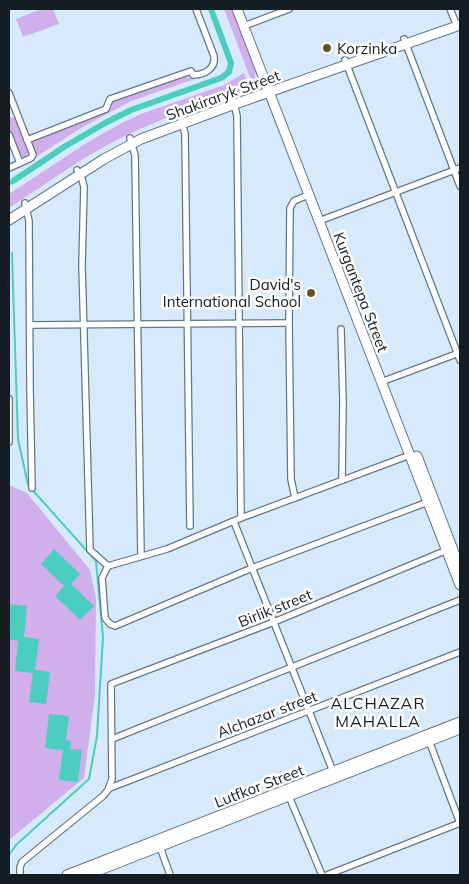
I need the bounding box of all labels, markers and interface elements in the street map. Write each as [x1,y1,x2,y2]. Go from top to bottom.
place label: Korzinka [337,39,397,58]
marker: Korzinka [321,42,333,54]
street label: Shakiraryk Street [163,66,283,124]
street label: Kurgantepa Street [329,229,393,355]
place label: David's International School [163,275,301,311]
marker: David's International School [305,287,317,299]
street label: Birlik street [235,585,315,631]
street label: Alchazar street [214,686,320,742]
district label: ALCHAZAR MAHALLA [331,693,425,731]
street label: Lutfkor Street [212,760,306,812]

